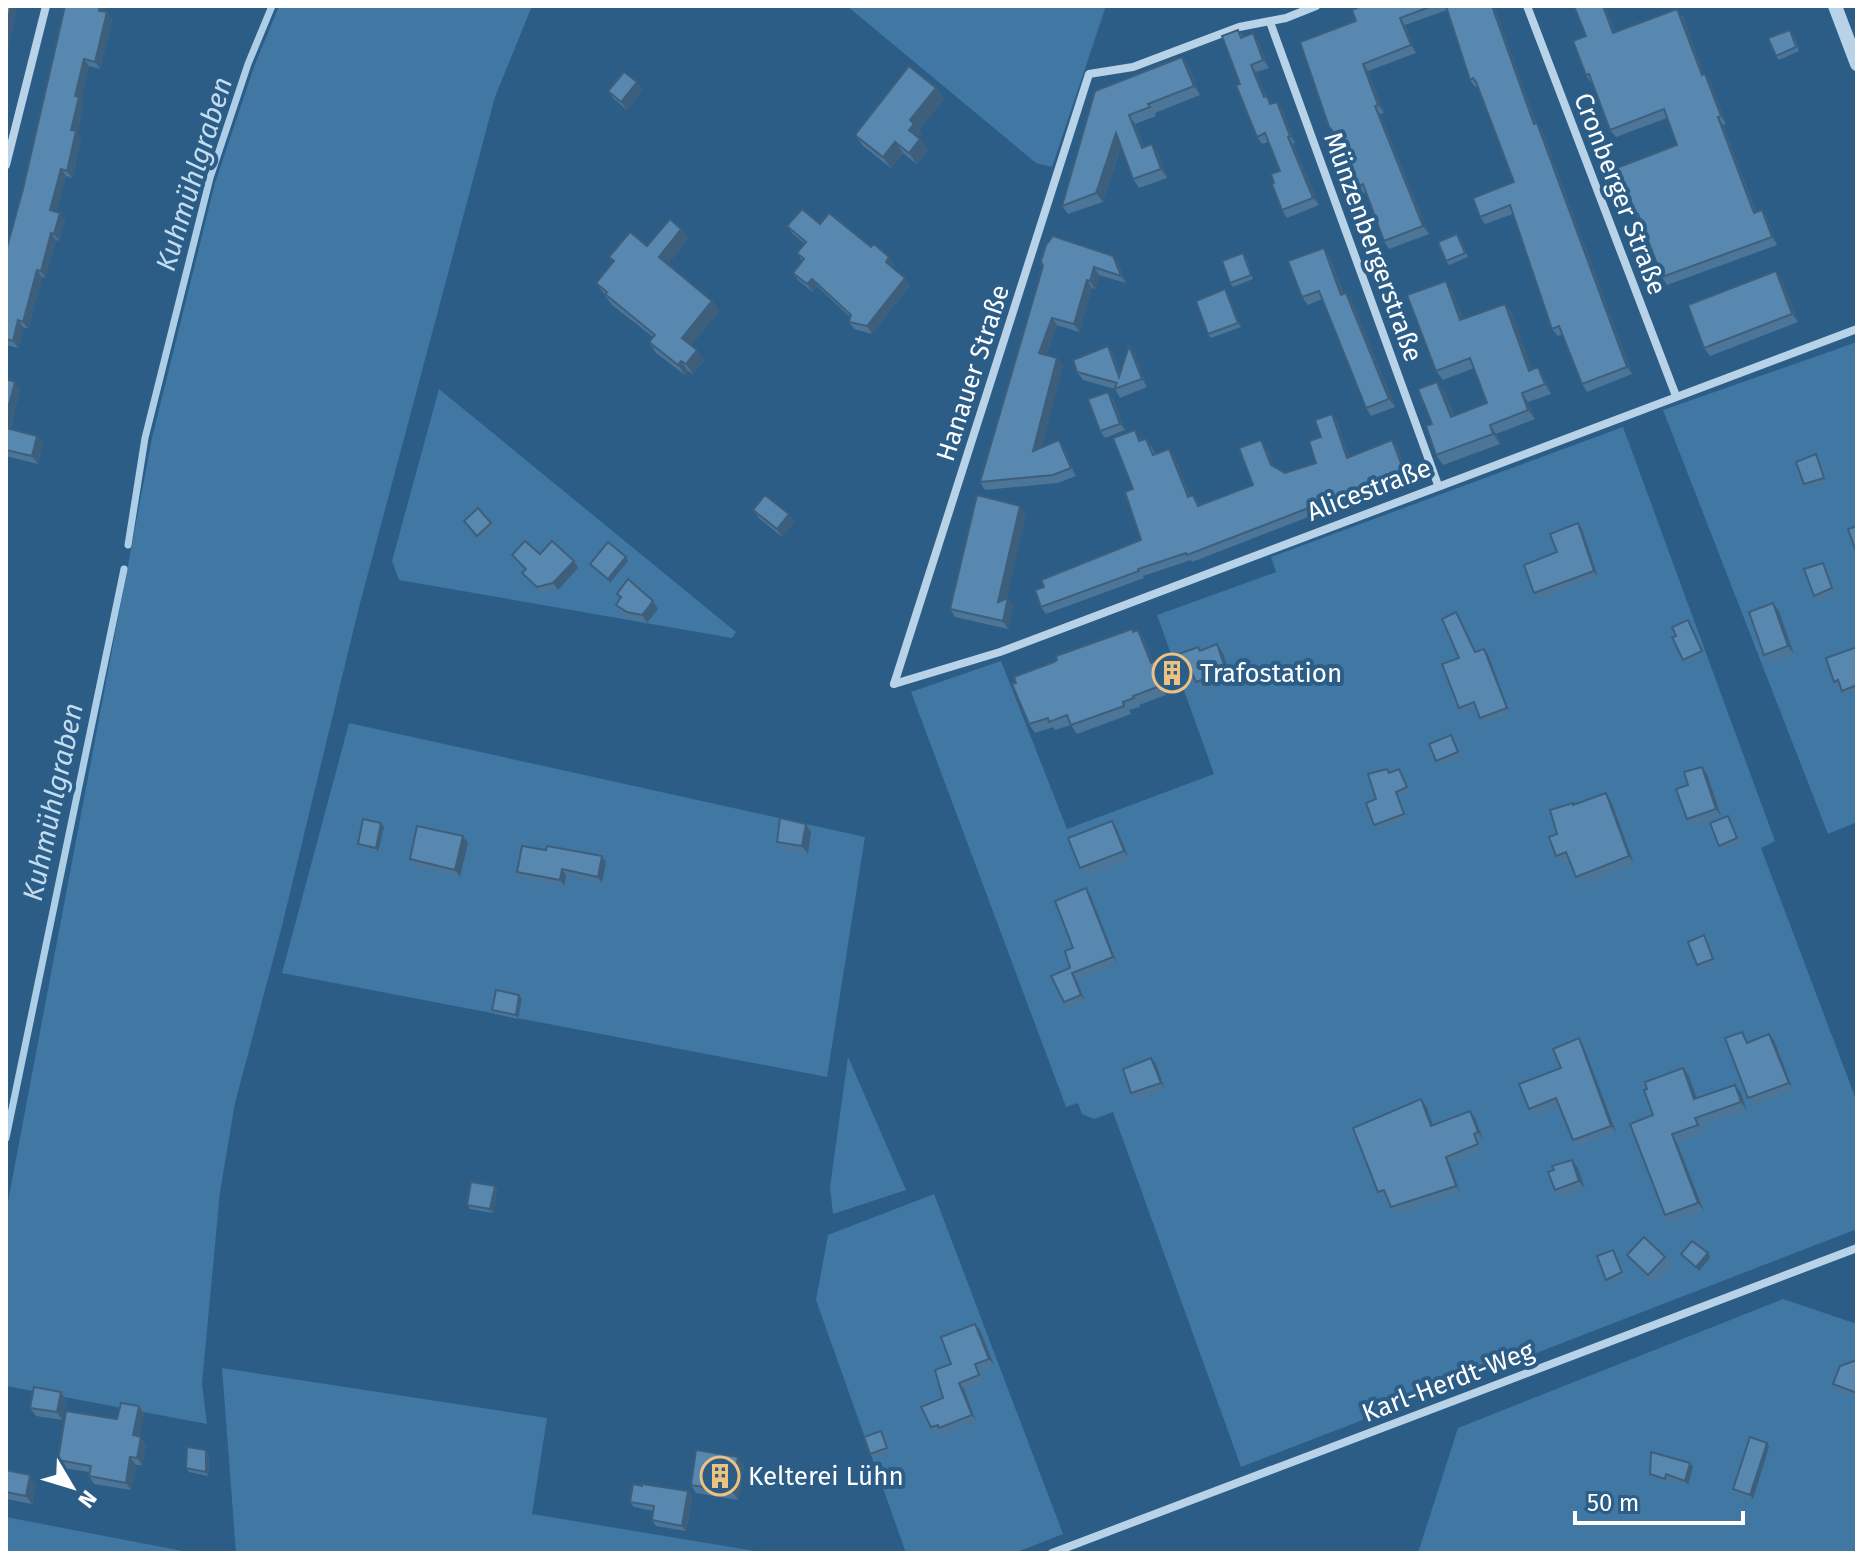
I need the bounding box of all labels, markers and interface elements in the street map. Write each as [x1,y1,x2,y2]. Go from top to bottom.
water label: Kuhmühlgraben [149,73,239,275]
street label: Cronberger Straße [1567,89,1673,299]
street label: Münzenbergerstraße [1317,128,1429,366]
street label: Hanauer Straße [930,281,1016,465]
street label: Alicestraße [1303,452,1435,528]
building icon: Trafostation [1151,652,1193,694]
place label: Trafostation [1200,658,1342,689]
water label: Kuhmühlgraben [16,700,90,904]
street label: Karl-Herdt-Weg [1358,1335,1539,1429]
north arrow [32,1447,112,1527]
building icon: Kelterei Lühn [699,1455,741,1497]
place label: Kelterei Lühn [748,1461,904,1492]
scale bar [1575,1475,1743,1525]
text: N [72,1485,102,1513]
text: 50 m [1587,1489,1639,1517]

